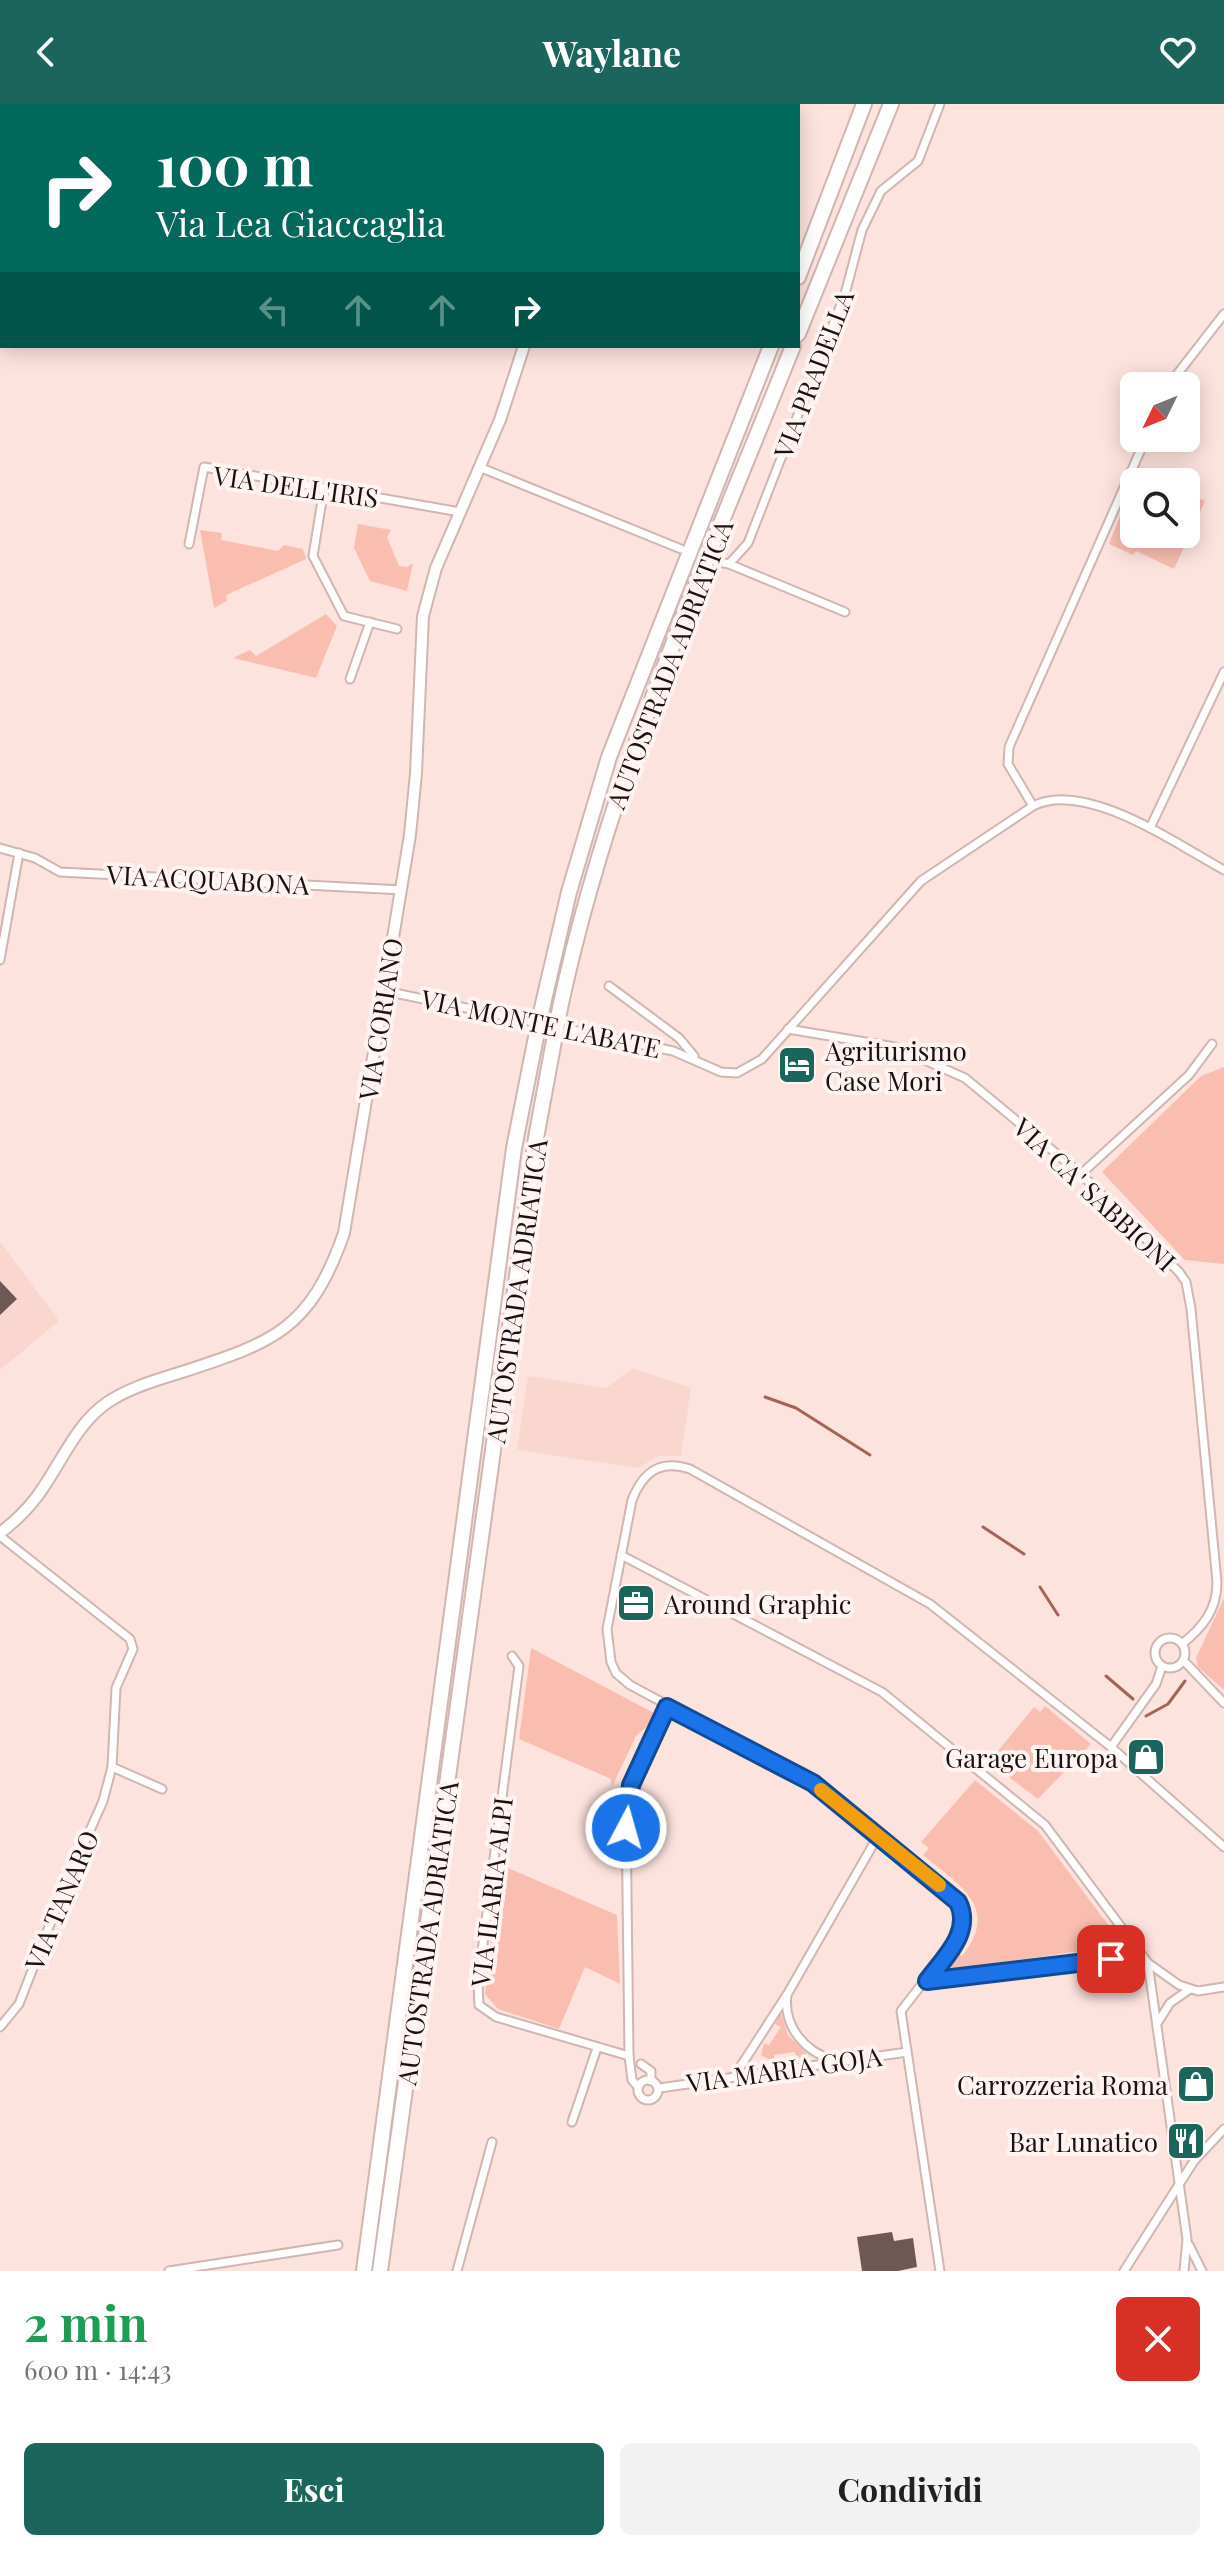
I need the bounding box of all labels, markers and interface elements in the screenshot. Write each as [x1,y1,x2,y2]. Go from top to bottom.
text: Waylane [543,28,681,76]
icon: back [24,30,68,74]
icon: heart [1156,30,1200,74]
text: 100 m [156,126,313,201]
icon: right [24,136,128,240]
text: Via Lea Giaccaglia [156,198,445,246]
street label: VIA PRADELLA [765,284,861,464]
icon: left [252,288,296,332]
icon: ahead [336,288,380,332]
icon: ahead [420,288,464,332]
icon: right [504,288,548,332]
north arrow [1120,372,1200,452]
map controls [1120,372,1200,548]
street label: VIA DELL'IRIS [210,457,381,515]
button: search [1120,468,1200,548]
street label: AUTOSTRADA ADRIATICA [597,514,741,814]
street label: VIA ACQUABONA [105,856,311,902]
street label: VIA CORIANO [350,935,410,1104]
street label: VIA MONTE L'ABATE [417,980,664,1065]
place label: Agriturismo Case Mori [824,1033,967,1098]
hotel icon: Agriturismo Case Mori [776,1044,818,1086]
street label: VIA CA' SABBIONI [1006,1109,1184,1278]
street label: AUTOSTRADA ADRIATICA [477,1136,555,1446]
office icon: Around Graphic [615,1582,657,1624]
place label: Around Graphic [663,1586,851,1621]
shop icon: Garage Europa [1125,1736,1167,1778]
place label: Garage Europa [945,1740,1118,1775]
street label: AUTOSTRADA ADRIATICA [388,1778,466,2088]
position arrow [584,1786,668,1870]
street label: VIA ILARIA ALPI [462,1795,520,1990]
street label: VIA TANARO [16,1825,106,1976]
pin [1077,1925,1145,1993]
icon: arrive [1089,1937,1133,1981]
street label: VIA MARIA GOJA [683,2038,885,2100]
shop icon: Carrozzeria Roma [1175,2063,1217,2105]
place label: Carrozzeria Roma [957,2067,1168,2102]
restaurant icon: Bar Lunatico [1165,2120,1207,2162]
place label: Bar Lunatico [1009,2124,1158,2159]
text: 2 min [24,2290,148,2354]
button: close [1116,2297,1200,2381]
text: 600 m · 14:43 [24,2352,172,2387]
button: Esci [24,2443,604,2535]
button: Condividi [620,2443,1200,2535]

